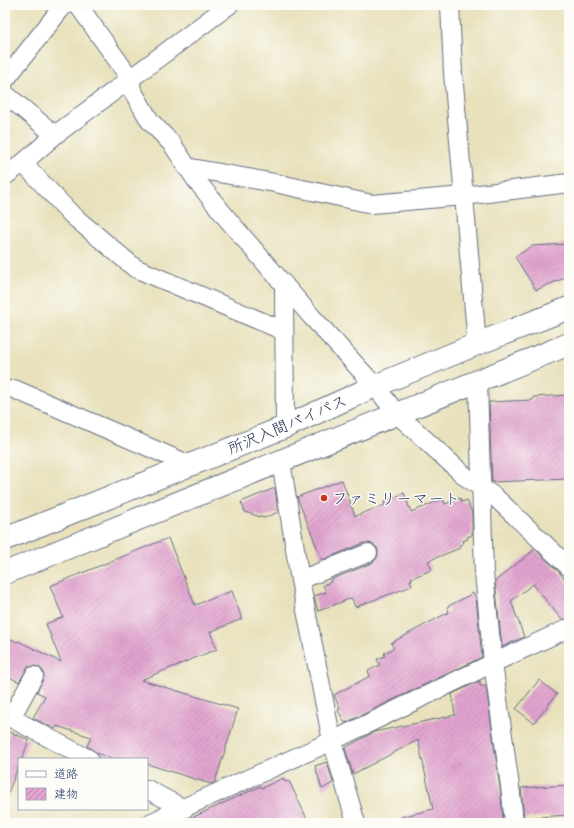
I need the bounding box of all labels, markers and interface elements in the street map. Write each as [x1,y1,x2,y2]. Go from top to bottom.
street label: 所沢入間バイパス [224,390,351,462]
place label: ファミリーマート [332,488,460,512]
marker: ファミリーマート [319,493,329,503]
legend [18,758,148,810]
text: 道路 [54,766,78,784]
text: 建物 [54,786,78,804]

